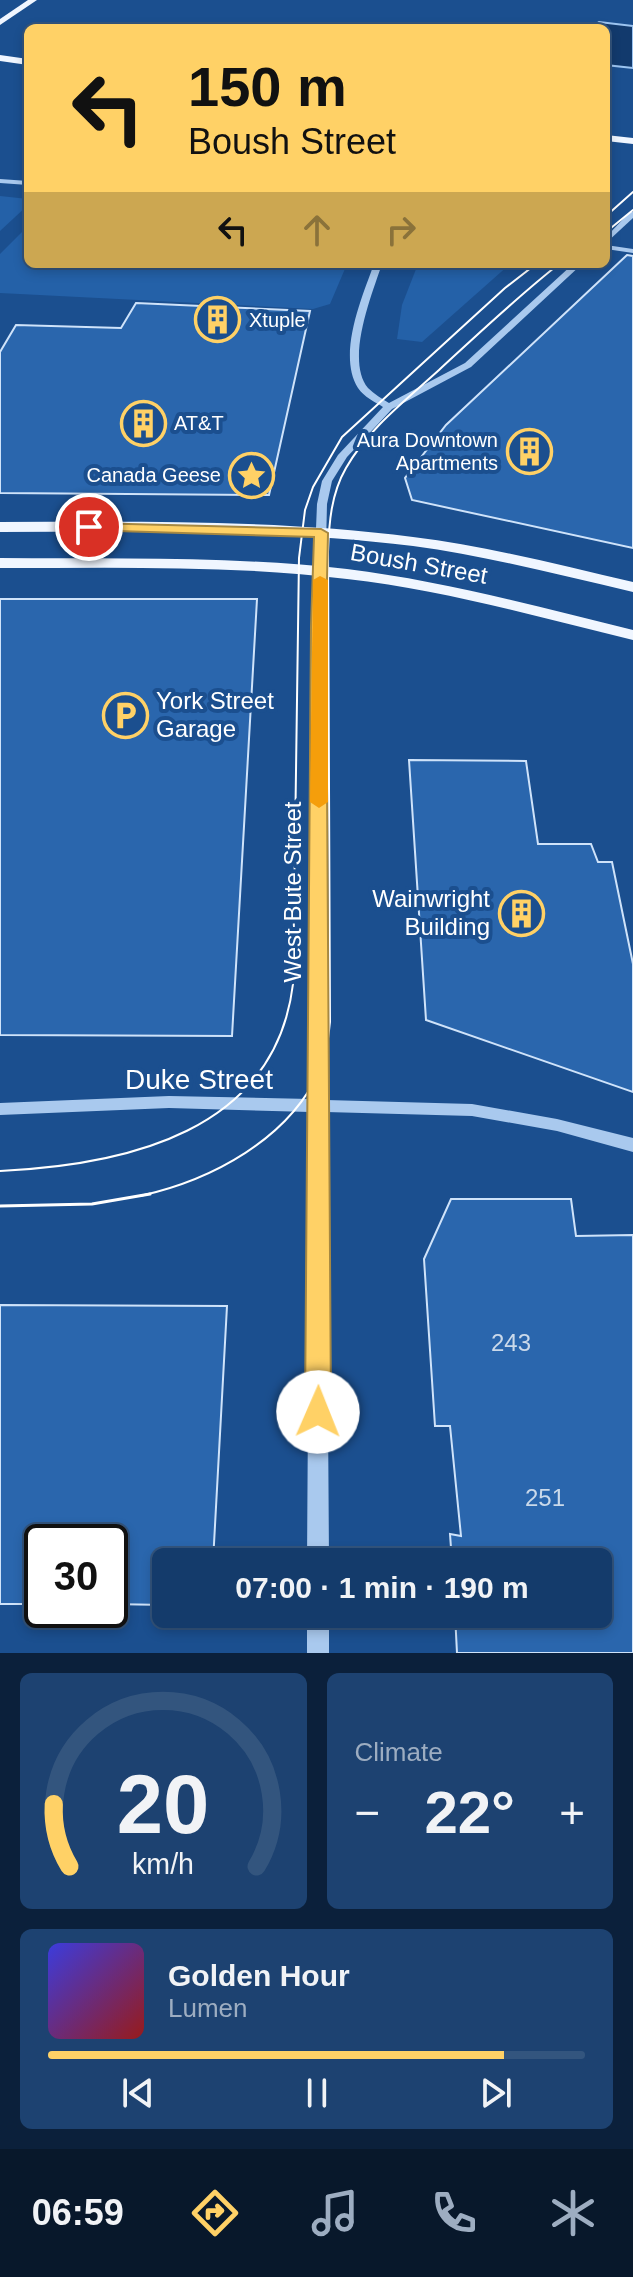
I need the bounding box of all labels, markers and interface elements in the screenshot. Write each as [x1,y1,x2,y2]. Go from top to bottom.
text: 150 m [188,55,347,118]
icon: left [56,56,160,160]
text: Boush Street [188,121,396,162]
icon: left [211,208,255,252]
icon: ahead [295,208,339,252]
icon: right [379,208,423,252]
building icon: Xtuple [194,296,242,344]
place label: Xtuple [249,309,306,331]
building icon: AT&T [119,399,167,447]
place label: AT&T [174,412,224,434]
building icon: Aura Downtown Apartments [505,427,553,475]
place label: Aura Downtown Apartments [357,429,498,474]
place icon: Canada Geese [228,451,276,499]
place label: Canada Geese [86,464,221,486]
pin [55,493,123,561]
icon: arrive [67,505,111,549]
street label: Boush Street [348,538,490,589]
place label: York Street Garage [156,687,274,742]
parking icon: York Street Garage [101,691,149,739]
street label: West Bute Street [279,801,306,982]
place label: Wainwright Building [372,885,490,940]
building icon: Wainwright Building [497,889,545,937]
street label: Duke Street [125,1064,273,1095]
house number: 243 [491,1329,531,1356]
position arrow [276,1370,360,1454]
house number: 251 [525,1484,565,1511]
speed limit sign: 30 [24,1524,128,1628]
text: 07:00 · 1 min · 190 m [235,1571,529,1604]
text: Climate [355,1737,443,1767]
text: 20 [117,1758,210,1851]
text: 22° [424,1779,515,1846]
text: − [355,1788,380,1837]
text: + [559,1788,585,1837]
text: km/h [132,1848,194,1880]
text: Golden Hour [168,1959,350,1992]
text: Lumen [168,1993,248,2023]
icon: previous [116,2071,160,2115]
icon: pause [295,2071,339,2115]
icon: next [474,2071,518,2115]
icon: directions [187,2185,243,2241]
icon: music [307,2185,363,2241]
icon: phone [426,2185,482,2241]
icon: climate [545,2185,601,2241]
text: 06:59 [32,2192,124,2233]

